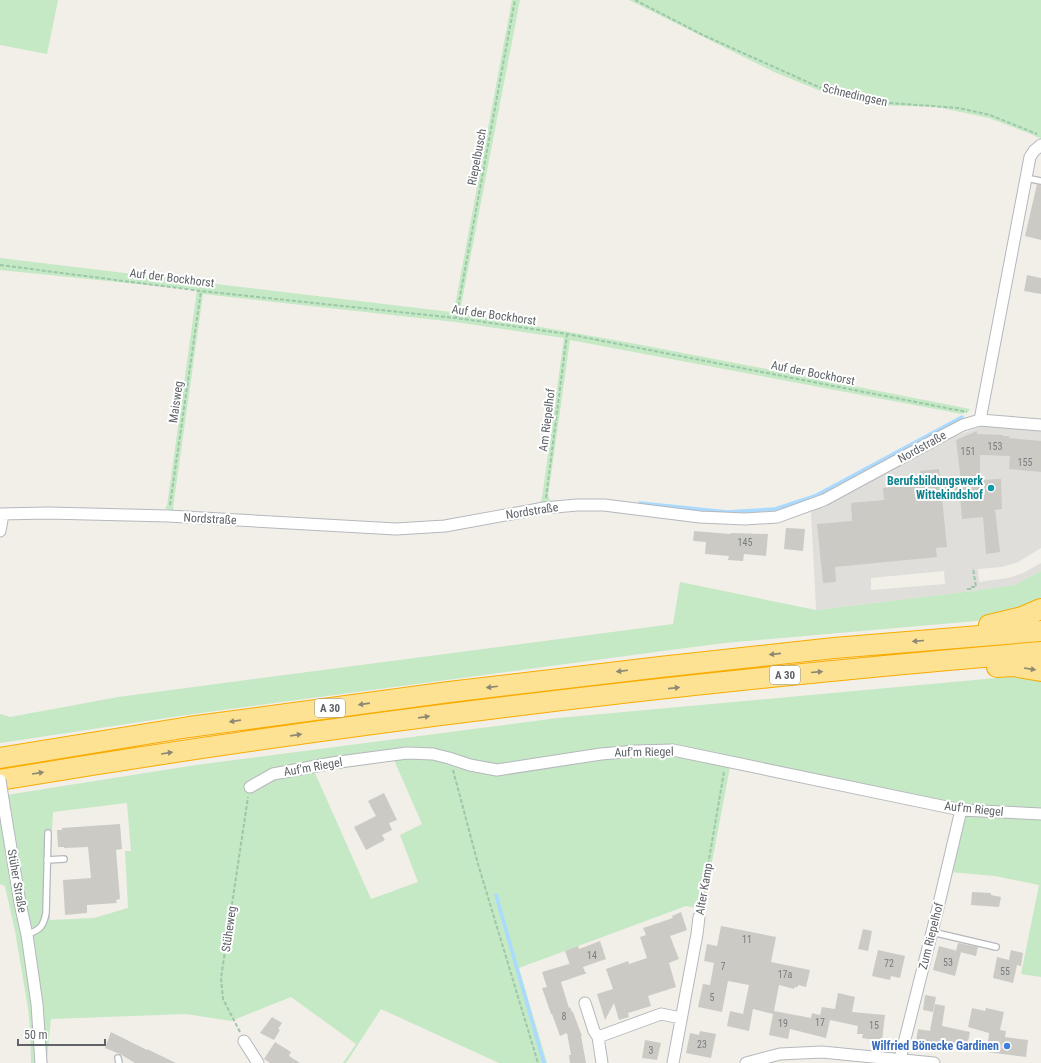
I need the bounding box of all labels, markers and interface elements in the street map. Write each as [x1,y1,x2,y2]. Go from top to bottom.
street label: Schnedingsen [821,81,889,109]
street label: Riepelbusch [465,127,489,187]
street label: Auf der Bockhorst [129,266,216,290]
street label: Auf der Bockhorst [451,302,538,328]
street label: Auf der Bockhorst [770,358,857,388]
street label: Maisweg [166,380,186,424]
street label: Am Riepelhof [536,387,558,452]
street label: Nordstraße [895,428,949,466]
house number: 153 [988,441,1002,452]
house number: 151 [961,446,975,457]
house number: 155 [1018,457,1032,468]
place label: Berufsbildungswerk Wittekindshof [887,474,983,502]
marker: Berufsbildungswerk Wittekindshof [986,483,996,493]
street label: Nordstraße [505,500,560,522]
street label: Nordstraße [183,511,237,527]
house number: 145 [738,537,752,548]
one-way arrow [912,637,924,644]
one-way arrow [769,651,781,658]
road number: A 30 [770,666,800,684]
one-way arrow [1024,666,1036,672]
one-way arrow [616,668,628,675]
one-way arrow [811,669,823,675]
one-way arrow [486,684,499,690]
one-way arrow [667,685,680,691]
road number: A 30 [315,699,345,717]
one-way arrow [358,701,370,707]
one-way arrow [418,714,430,720]
one-way arrow [229,718,241,724]
one-way arrow [289,732,302,738]
street label: Auf'm Riegel [614,744,674,760]
one-way arrow [161,750,173,756]
street label: Auf'm Riegel [283,755,343,779]
one-way arrow [32,770,45,776]
street label: Auf'm Riegel [944,799,1004,819]
street label: Stüher Straße [5,848,30,914]
street label: Alter Kamp [693,862,715,916]
street label: Zum Riepelhof [916,901,946,971]
street label: Stüheweg [219,905,239,953]
house number: 11 [742,934,752,945]
house number: 14 [587,950,597,961]
house number: 53 [943,957,953,968]
house number: 72 [884,958,894,969]
house number: 7 [721,961,726,972]
house number: 55 [1000,966,1010,977]
house number: 17a [778,969,793,980]
house number: 5 [710,992,715,1003]
house number: 8 [562,1011,567,1022]
house number: 17 [815,1017,825,1028]
house number: 19 [778,1018,788,1029]
house number: 15 [869,1020,879,1031]
scale bar [18,1021,105,1047]
text: 50 m [24,1028,48,1042]
house number: 23 [697,1039,707,1050]
place label: Wilfried Bönecke Gardinen [872,1039,999,1053]
marker: Wilfried Bönecke Gardinen [1002,1041,1012,1051]
house number: 3 [649,1045,654,1056]

